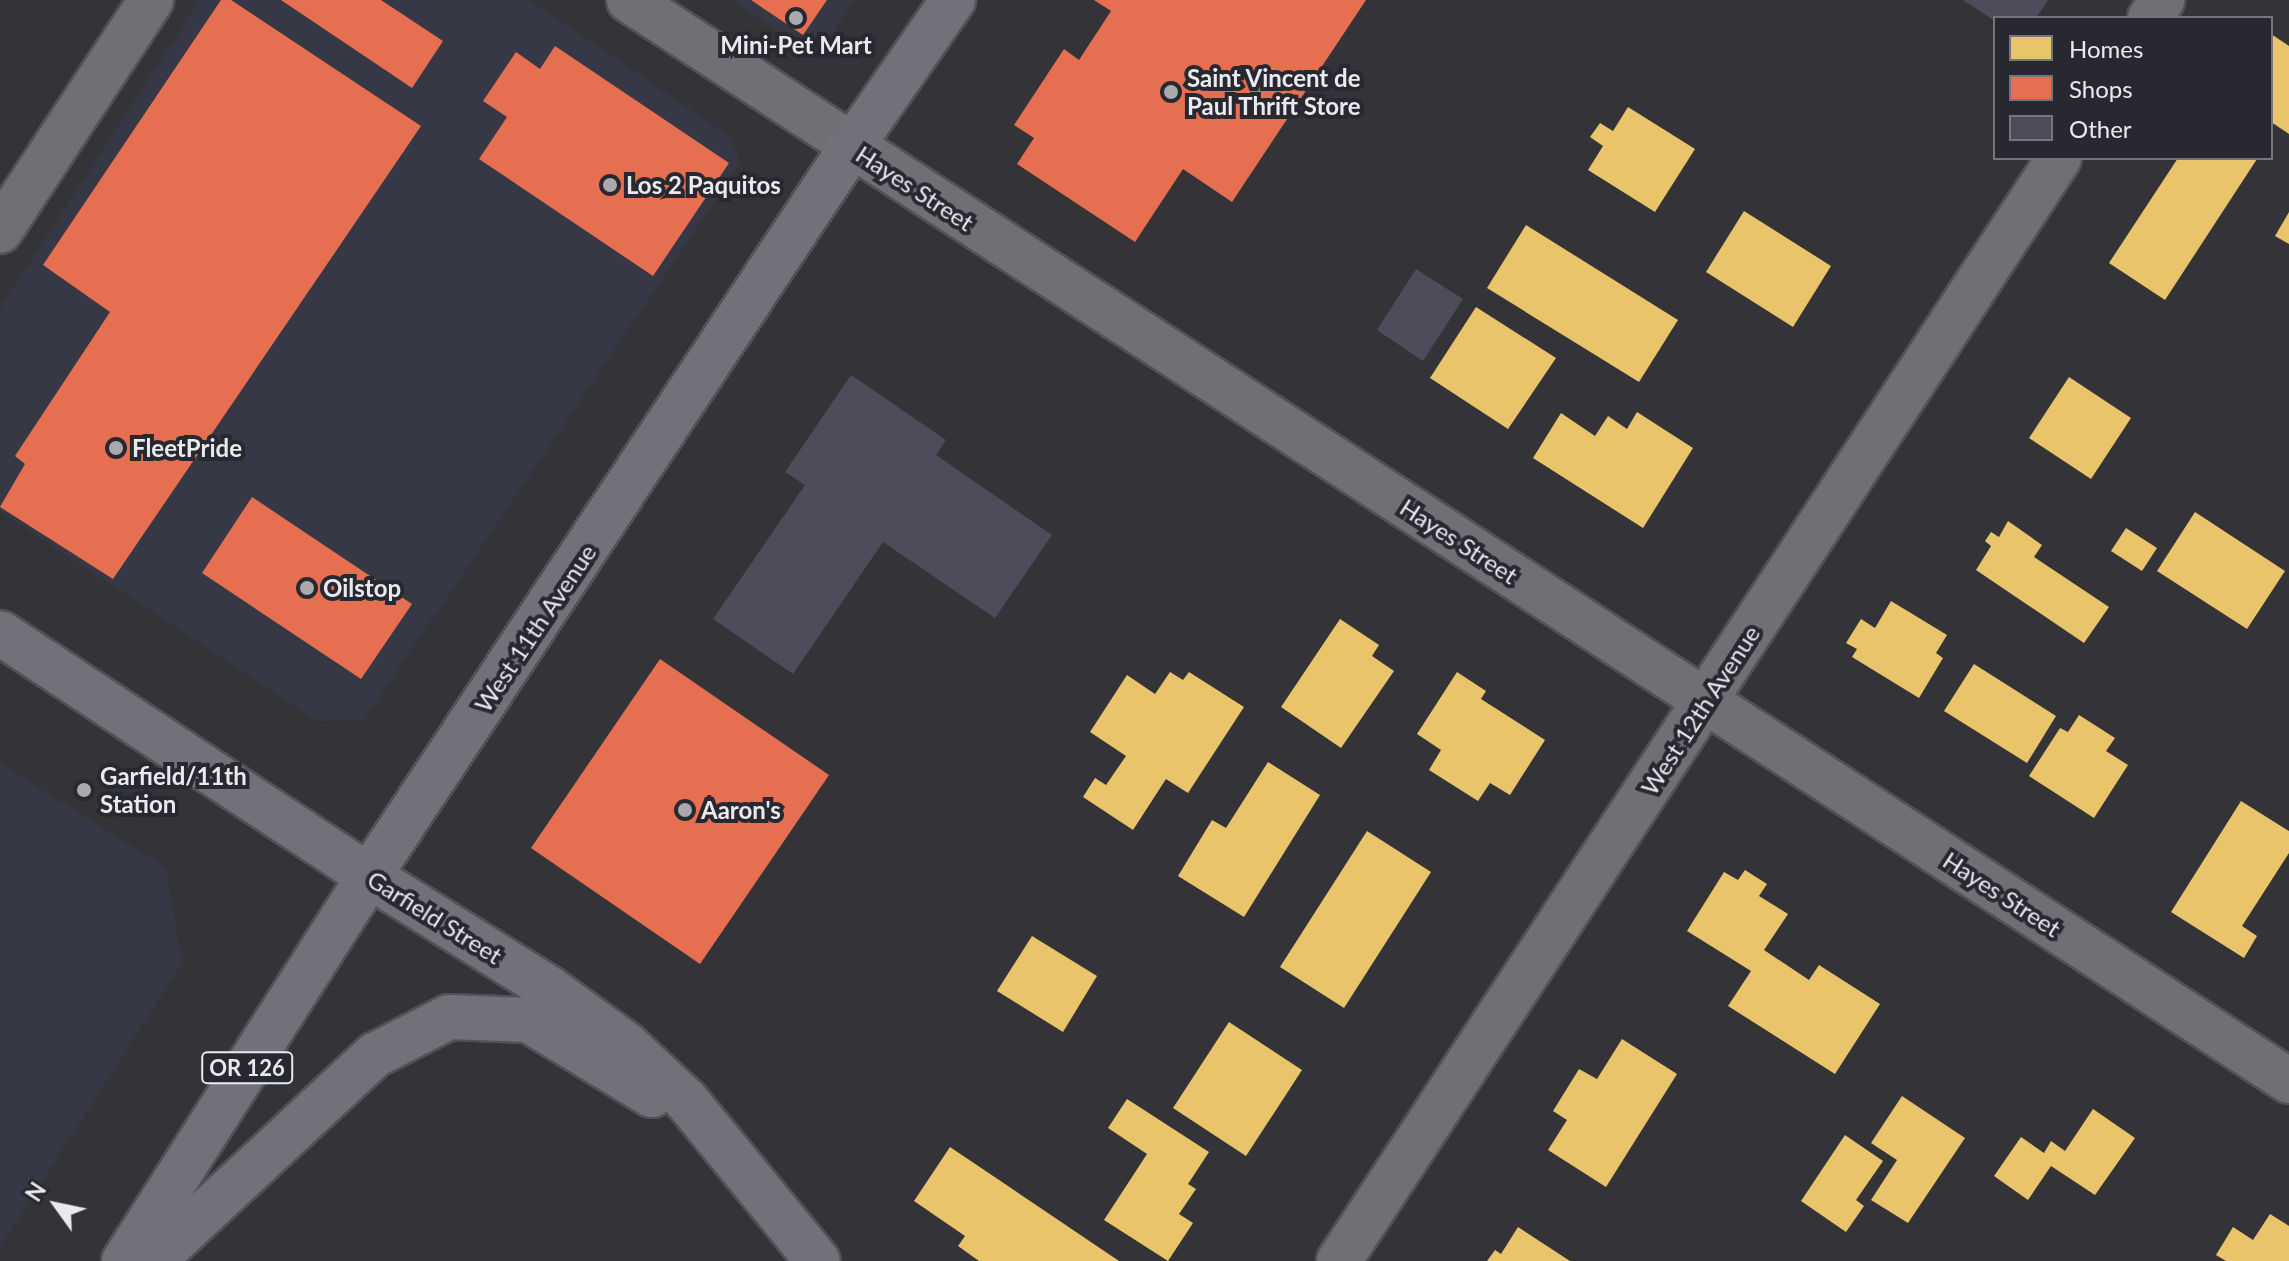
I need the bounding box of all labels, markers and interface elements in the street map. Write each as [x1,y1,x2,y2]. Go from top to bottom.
marker: Mini-Pet Mart [787,9,805,27]
legend [1993,16,2273,160]
place label: Mini-Pet Mart [720,31,872,59]
text: Homes [2069,34,2143,63]
place label: Saint Vincent de Paul Thrift Store [1187,64,1361,120]
text: Shops [2069,74,2133,103]
marker: Saint Vincent de Paul Thrift Store [1162,83,1180,101]
text: Other [2069,114,2132,143]
street label: Hayes Street [851,139,979,237]
place label: Los 2 Paquitos [626,171,781,199]
marker: Los 2 Paquitos [601,176,619,194]
place label: FleetPride [132,434,242,462]
marker: FleetPride [107,439,125,457]
street label: Hayes Street [1395,492,1523,590]
street label: West 11th Avenue [468,538,602,718]
place label: Oilstop [323,574,401,602]
marker: Oilstop [298,579,316,597]
street label: West 12th Avenue [1634,620,1766,800]
place label: Garfield/11th Station [100,762,247,818]
marker: Garfield/11th Station [75,781,93,799]
place label: Aaron's [701,796,781,824]
marker: Aaron's [676,801,694,819]
street label: Hayes Street [1938,845,2066,943]
street label: Garfield Street [363,864,507,970]
road number: OR 126 [201,1050,293,1086]
north arrow [16,1165,96,1245]
text: N [20,1177,51,1206]

